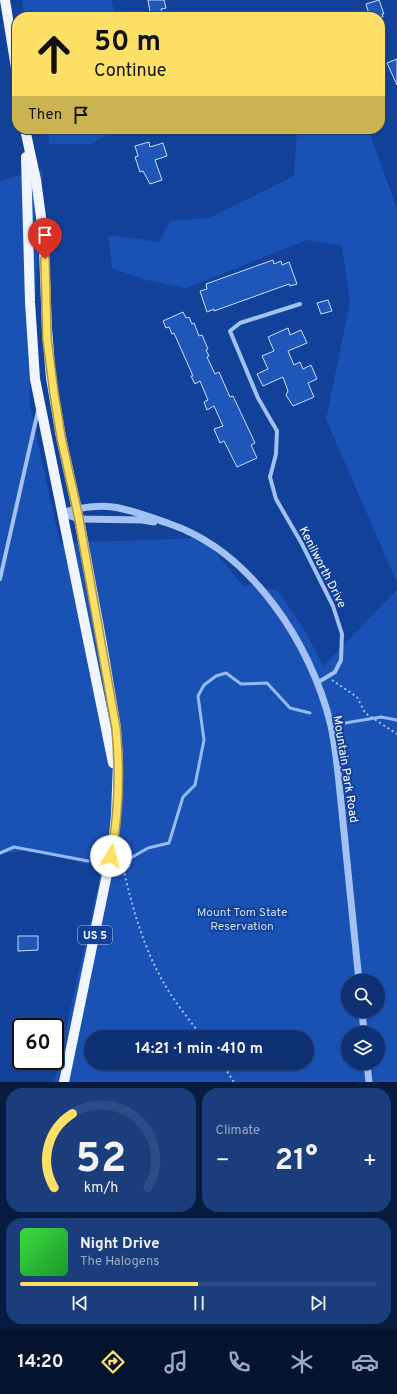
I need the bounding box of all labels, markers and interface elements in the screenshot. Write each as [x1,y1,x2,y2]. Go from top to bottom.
text: 50 m [94,25,161,61]
icon: ahead [28,28,80,80]
text: Continue [94,60,166,83]
icon: arrive [70,104,92,126]
text: Then [28,106,62,125]
pin [28,218,62,259]
icon: arrive [34,224,56,246]
street label: Kenilworth Drive [295,524,350,611]
street label: Mountain Park Road [329,714,361,824]
position arrow [90,835,132,877]
park label: Mount Tom State Reservation [197,905,287,935]
road number: US 5 [78,926,112,944]
map controls [341,974,385,1070]
button: search [341,974,385,1018]
speed limit sign: 60 [12,1018,64,1070]
button: layers [341,1026,385,1070]
text: 14:21 · 1 min · 410 m [135,1040,263,1059]
text: Climate [216,1123,260,1139]
text: 52 [75,1134,126,1187]
text: 21° [275,1143,318,1180]
text: − [216,1148,230,1175]
text: + [363,1148,377,1175]
text: km/h [83,1179,118,1197]
text: Night Drive [80,1235,160,1254]
text: The Halogens [80,1254,159,1270]
icon: previous [69,1292,91,1314]
icon: pause [188,1292,210,1314]
icon: next [307,1292,329,1314]
icon: directions [99,1348,127,1376]
icon: music [162,1348,190,1376]
icon: phone [225,1348,253,1376]
icon: climate [288,1348,316,1376]
icon: car [351,1348,379,1376]
text: 14:20 [18,1351,64,1374]

